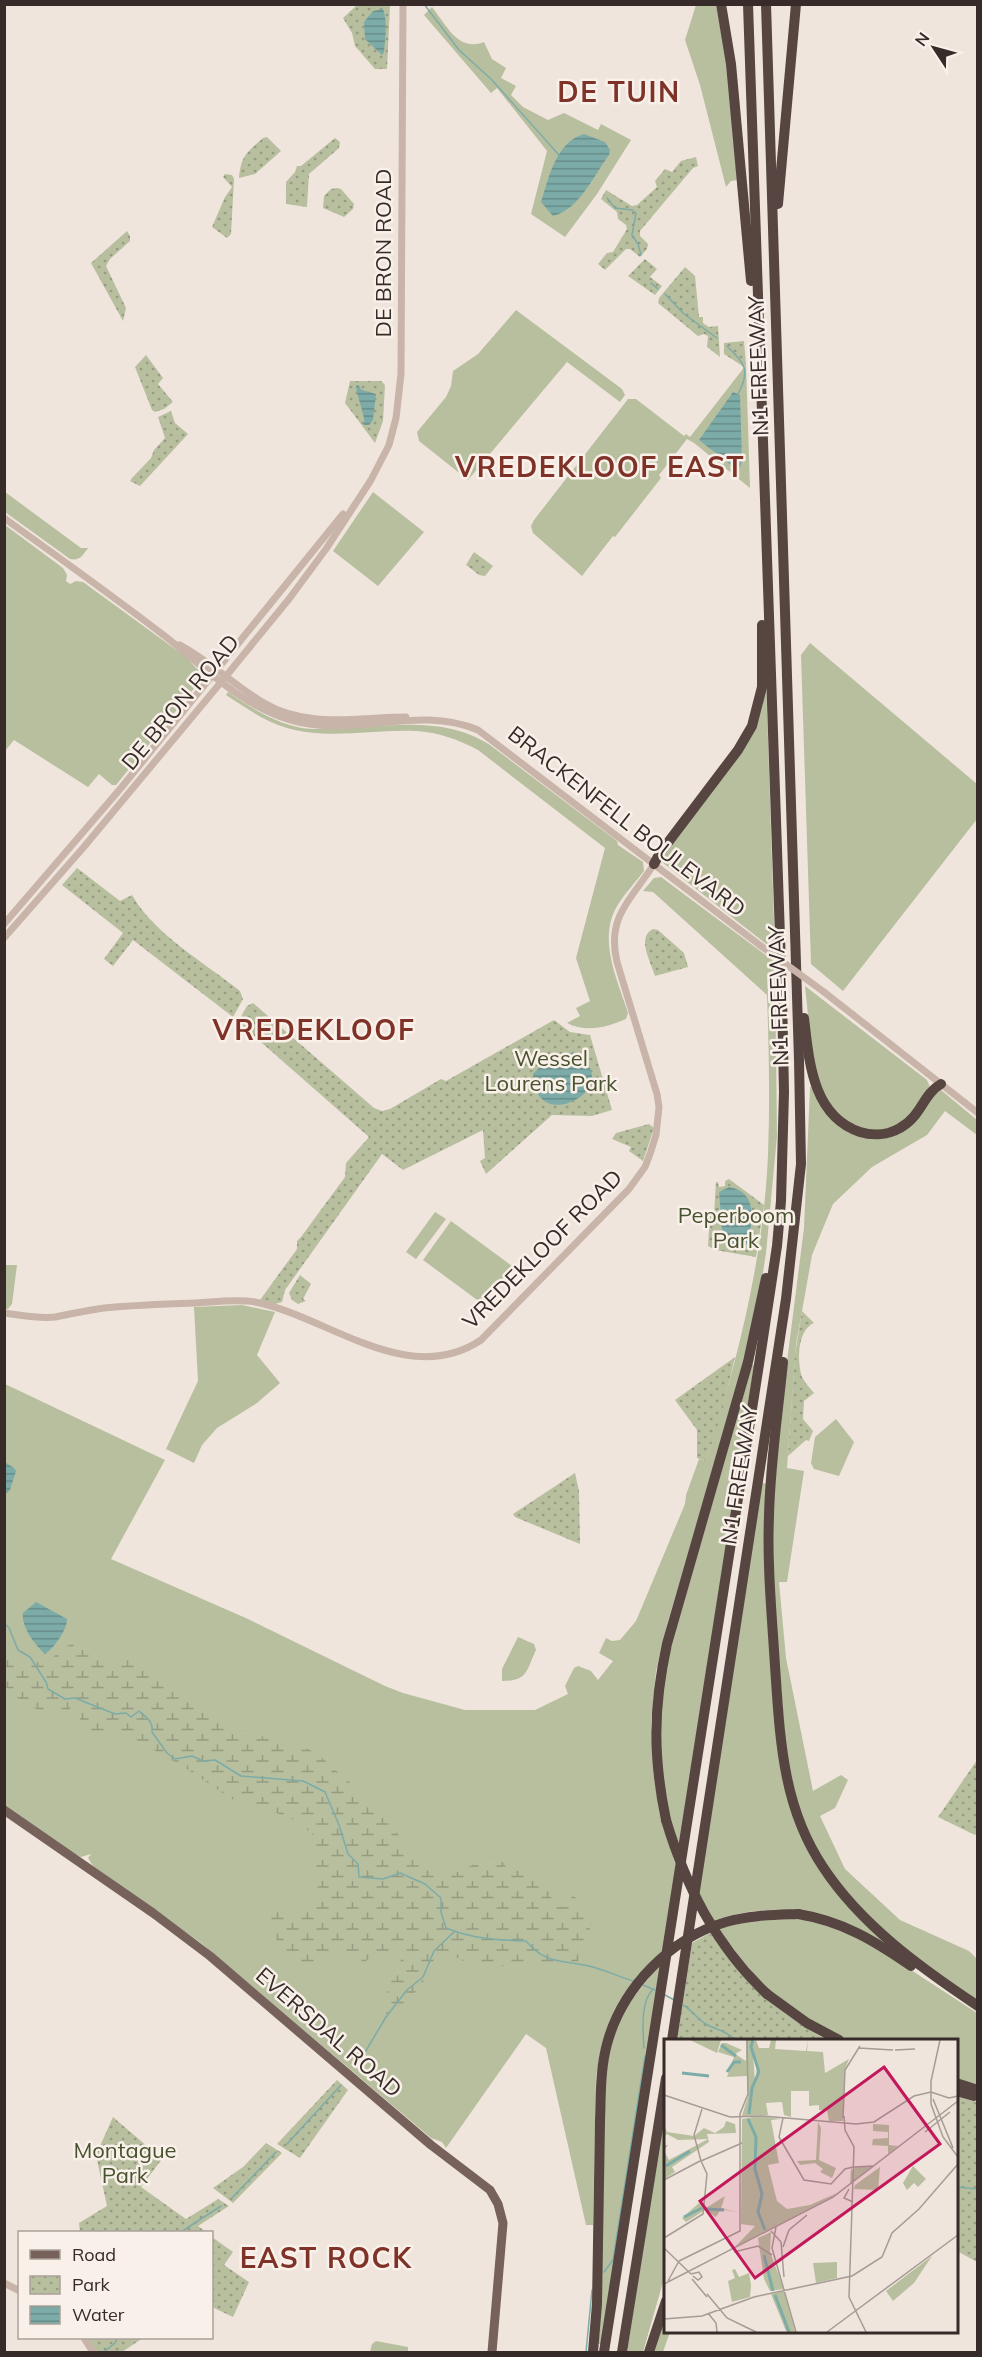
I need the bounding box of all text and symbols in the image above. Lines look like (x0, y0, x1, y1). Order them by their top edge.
north arrow (904, 18, 964, 78)
text: N (910, 28, 934, 50)
district label: DE TUIN (557, 74, 681, 109)
street label: DE BRON ROAD (369, 169, 397, 337)
street label: N1 FREEWAY (742, 295, 774, 436)
district label: VREDEKLOOF EAST (454, 449, 745, 484)
street label: DE BRON ROAD (115, 628, 245, 776)
street label: BRACKENFELL BOULEVARD (503, 719, 751, 923)
street label: N1 FREEWAY (762, 925, 794, 1066)
district label: VREDEKLOOF (212, 1012, 415, 1047)
park label: Wessel Lourens Park (485, 1044, 618, 1097)
street label: VREDEKLOOF ROAD (456, 1163, 628, 1335)
park label: Peperboom Park (678, 1201, 794, 1254)
street label: N1 FREEWAY (714, 1403, 764, 1546)
street label: EVERSDAL ROAD (250, 1961, 408, 2103)
inset map (664, 2039, 958, 2333)
park label: Montague Park (73, 2136, 177, 2189)
legend (18, 2231, 213, 2339)
district label: EAST ROCK (240, 2240, 412, 2275)
text: Road (72, 2243, 116, 2266)
text: Park (72, 2273, 111, 2296)
text: Water (72, 2303, 125, 2326)

